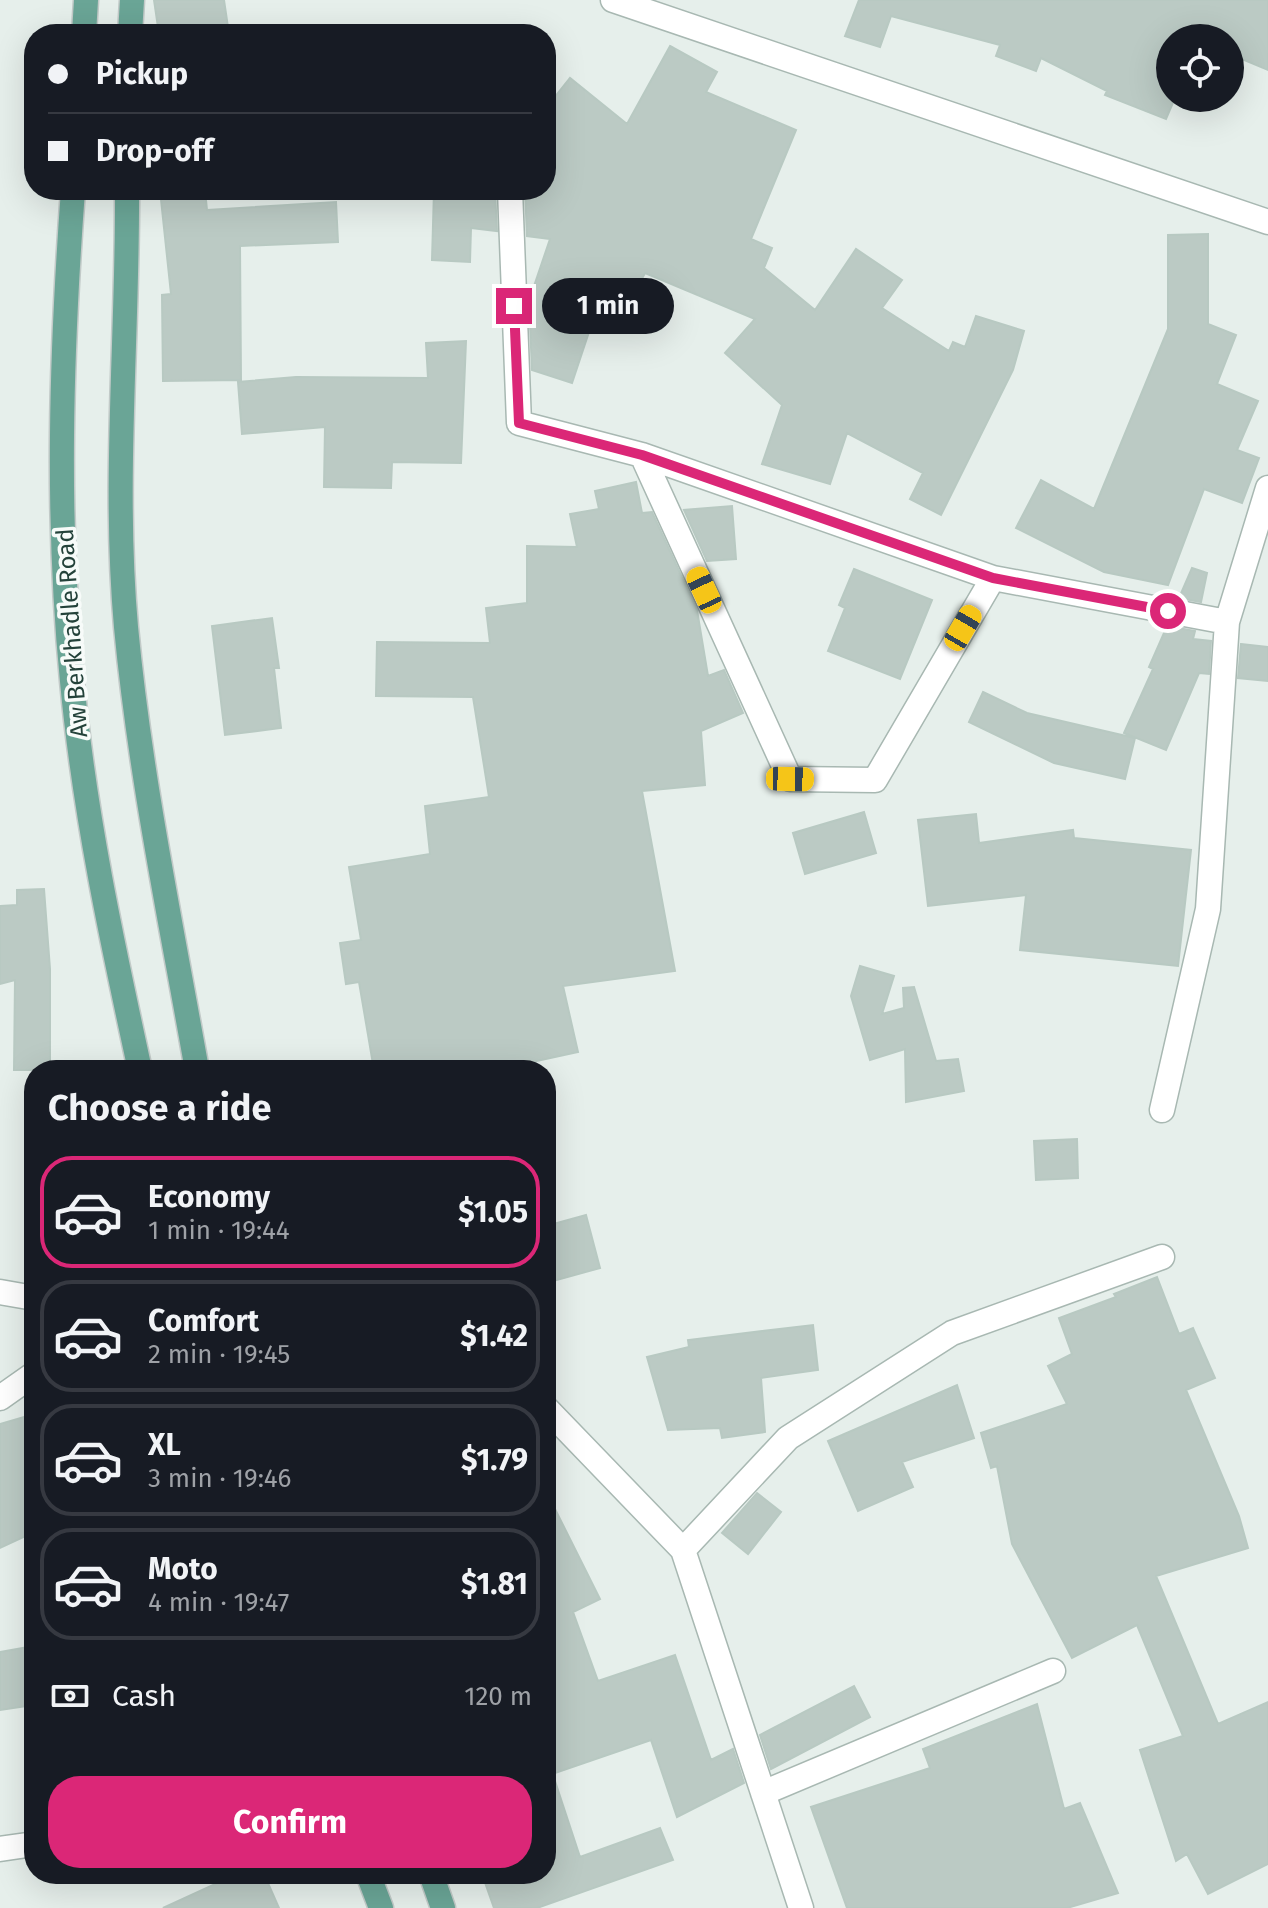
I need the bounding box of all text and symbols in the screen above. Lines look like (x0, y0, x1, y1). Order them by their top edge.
map controls (1156, 24, 1244, 112)
button: locate (1156, 24, 1244, 112)
text: Pickup (96, 56, 188, 92)
text: Drop-off (96, 133, 213, 169)
callout: 1 min (542, 278, 674, 334)
route end (496, 288, 532, 324)
text: 1 min (577, 290, 639, 321)
street label: Aw Berkhadle Road (51, 527, 93, 739)
car (683, 563, 725, 617)
route start (1150, 593, 1186, 629)
car (941, 601, 985, 655)
car (766, 767, 814, 791)
text: Choose a ride (48, 1086, 271, 1130)
icon: car (52, 1176, 124, 1248)
text: Economy (148, 1179, 270, 1215)
text: $1.05 (458, 1194, 528, 1230)
text: 1 min · 19:44 (148, 1215, 290, 1246)
icon: car (52, 1300, 124, 1372)
text: Comfort (148, 1303, 259, 1339)
text: $1.42 (460, 1318, 528, 1354)
text: 2 min · 19:45 (148, 1339, 290, 1370)
icon: car (52, 1424, 124, 1496)
text: XL (148, 1427, 181, 1463)
text: $1.79 (461, 1442, 528, 1478)
text: 3 min · 19:46 (148, 1463, 291, 1494)
icon: car (52, 1548, 124, 1620)
text: Moto (148, 1551, 218, 1587)
text: $1.81 (461, 1566, 528, 1602)
text: 4 min · 19:47 (148, 1587, 289, 1618)
icon: cash (48, 1674, 92, 1718)
text: Cash (112, 1678, 176, 1714)
text: 120 m (464, 1681, 532, 1712)
button: Confirm (48, 1776, 532, 1868)

